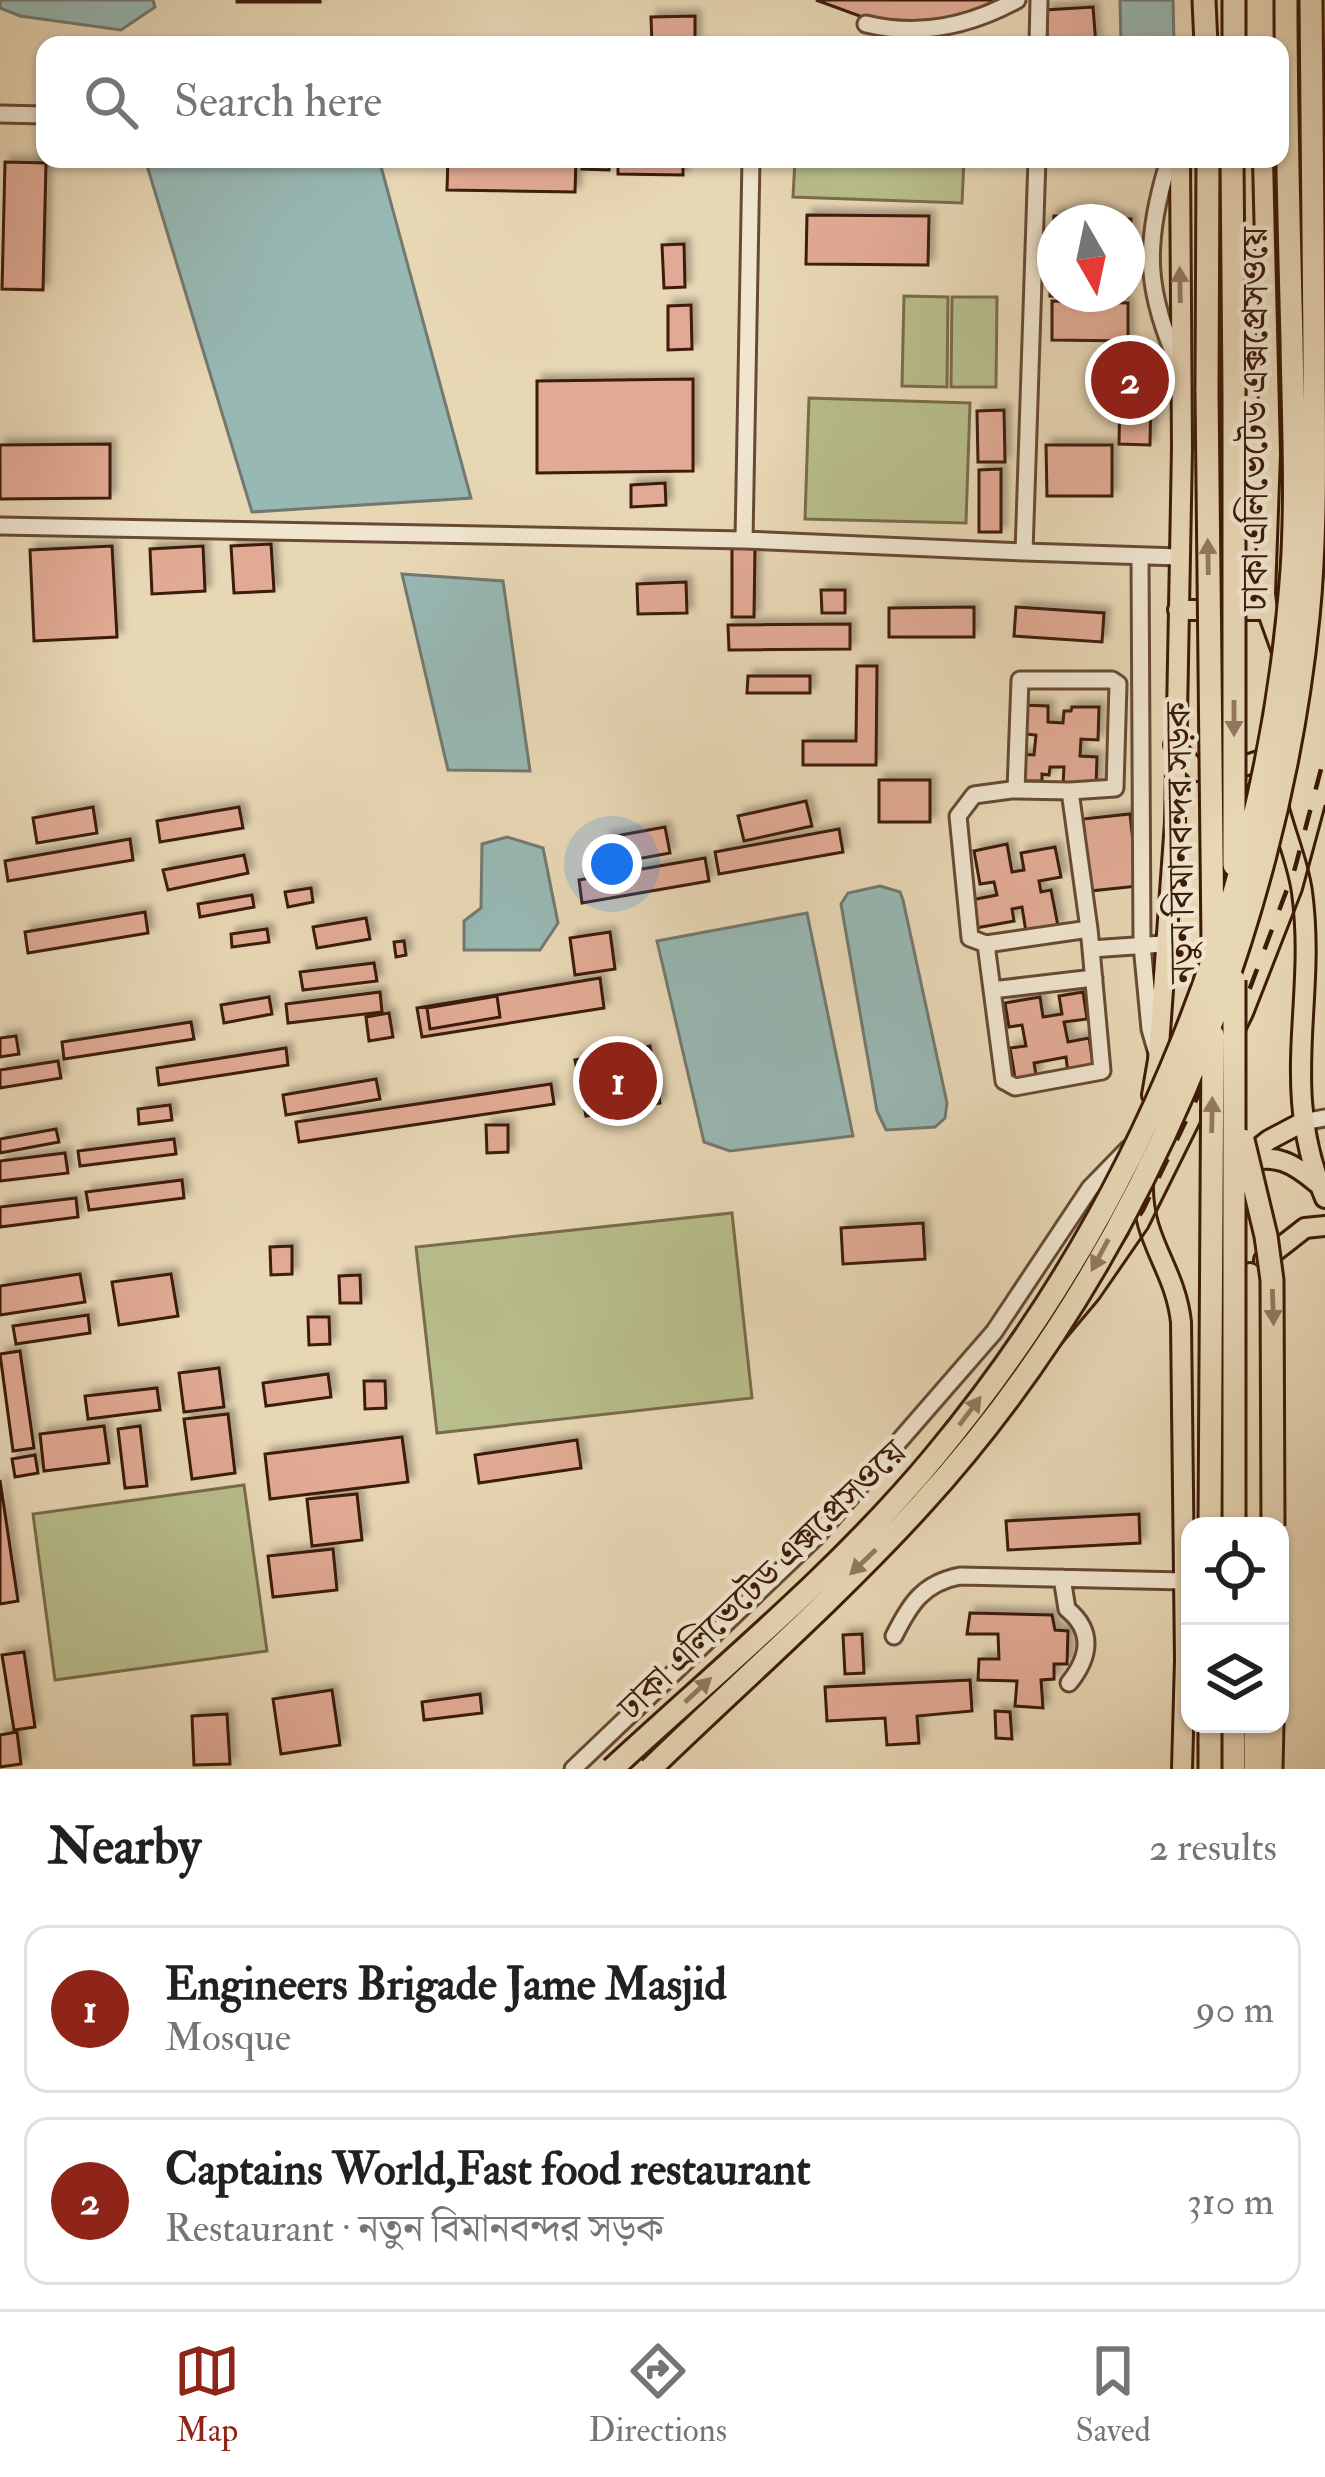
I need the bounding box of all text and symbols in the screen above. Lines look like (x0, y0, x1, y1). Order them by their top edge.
search box (36, 36, 1289, 168)
icon: search (78, 69, 144, 135)
text: Search here (174, 74, 382, 130)
north arrow (1037, 204, 1145, 312)
street label: ঢাকা এলিভেটেড এক্সপ্রেসওয়ে (1233, 225, 1278, 613)
one-way arrow (1170, 265, 1190, 303)
pin: 2 (1091, 335, 1169, 425)
one-way arrow (1199, 537, 1218, 575)
street label: নতুন বিমানবন্দর সড়ক (1156, 700, 1205, 986)
one-way arrow (1224, 700, 1244, 738)
your location (582, 834, 642, 894)
pin: 1 (579, 1036, 657, 1126)
one-way arrow (1202, 1095, 1222, 1133)
one-way arrow (1091, 1237, 1111, 1272)
one-way arrow (1263, 1289, 1282, 1327)
one-way arrow (957, 1395, 981, 1427)
street label: ঢাকা এলিভেটেড এক্সপ্রেসওয়ে (607, 1429, 917, 1731)
map controls (1181, 1517, 1289, 1733)
button: locate (1181, 1517, 1289, 1625)
one-way arrow (849, 1548, 878, 1576)
button: layers (1181, 1625, 1289, 1733)
one-way arrow (683, 1676, 712, 1704)
text: Nearby (48, 1815, 201, 1879)
text: 2 results (1149, 1823, 1277, 1872)
text: Engineers Brigade Jame Masjid (165, 1957, 727, 2013)
text: 1 (83, 1985, 97, 2034)
text: 90 m (1196, 1985, 1274, 2034)
text: Mosque (165, 2013, 291, 2062)
text: Captains World,Fast food restaurant (165, 2142, 811, 2198)
text: 2 (80, 2177, 100, 2226)
text: 310 m (1187, 2177, 1274, 2226)
text: Restaurant · নতুন বিমানবন্দর সড়ক (165, 2204, 664, 2253)
tab: Map (174, 2338, 240, 2451)
tab: Directions (589, 2338, 727, 2451)
tab: Saved (1075, 2338, 1151, 2451)

